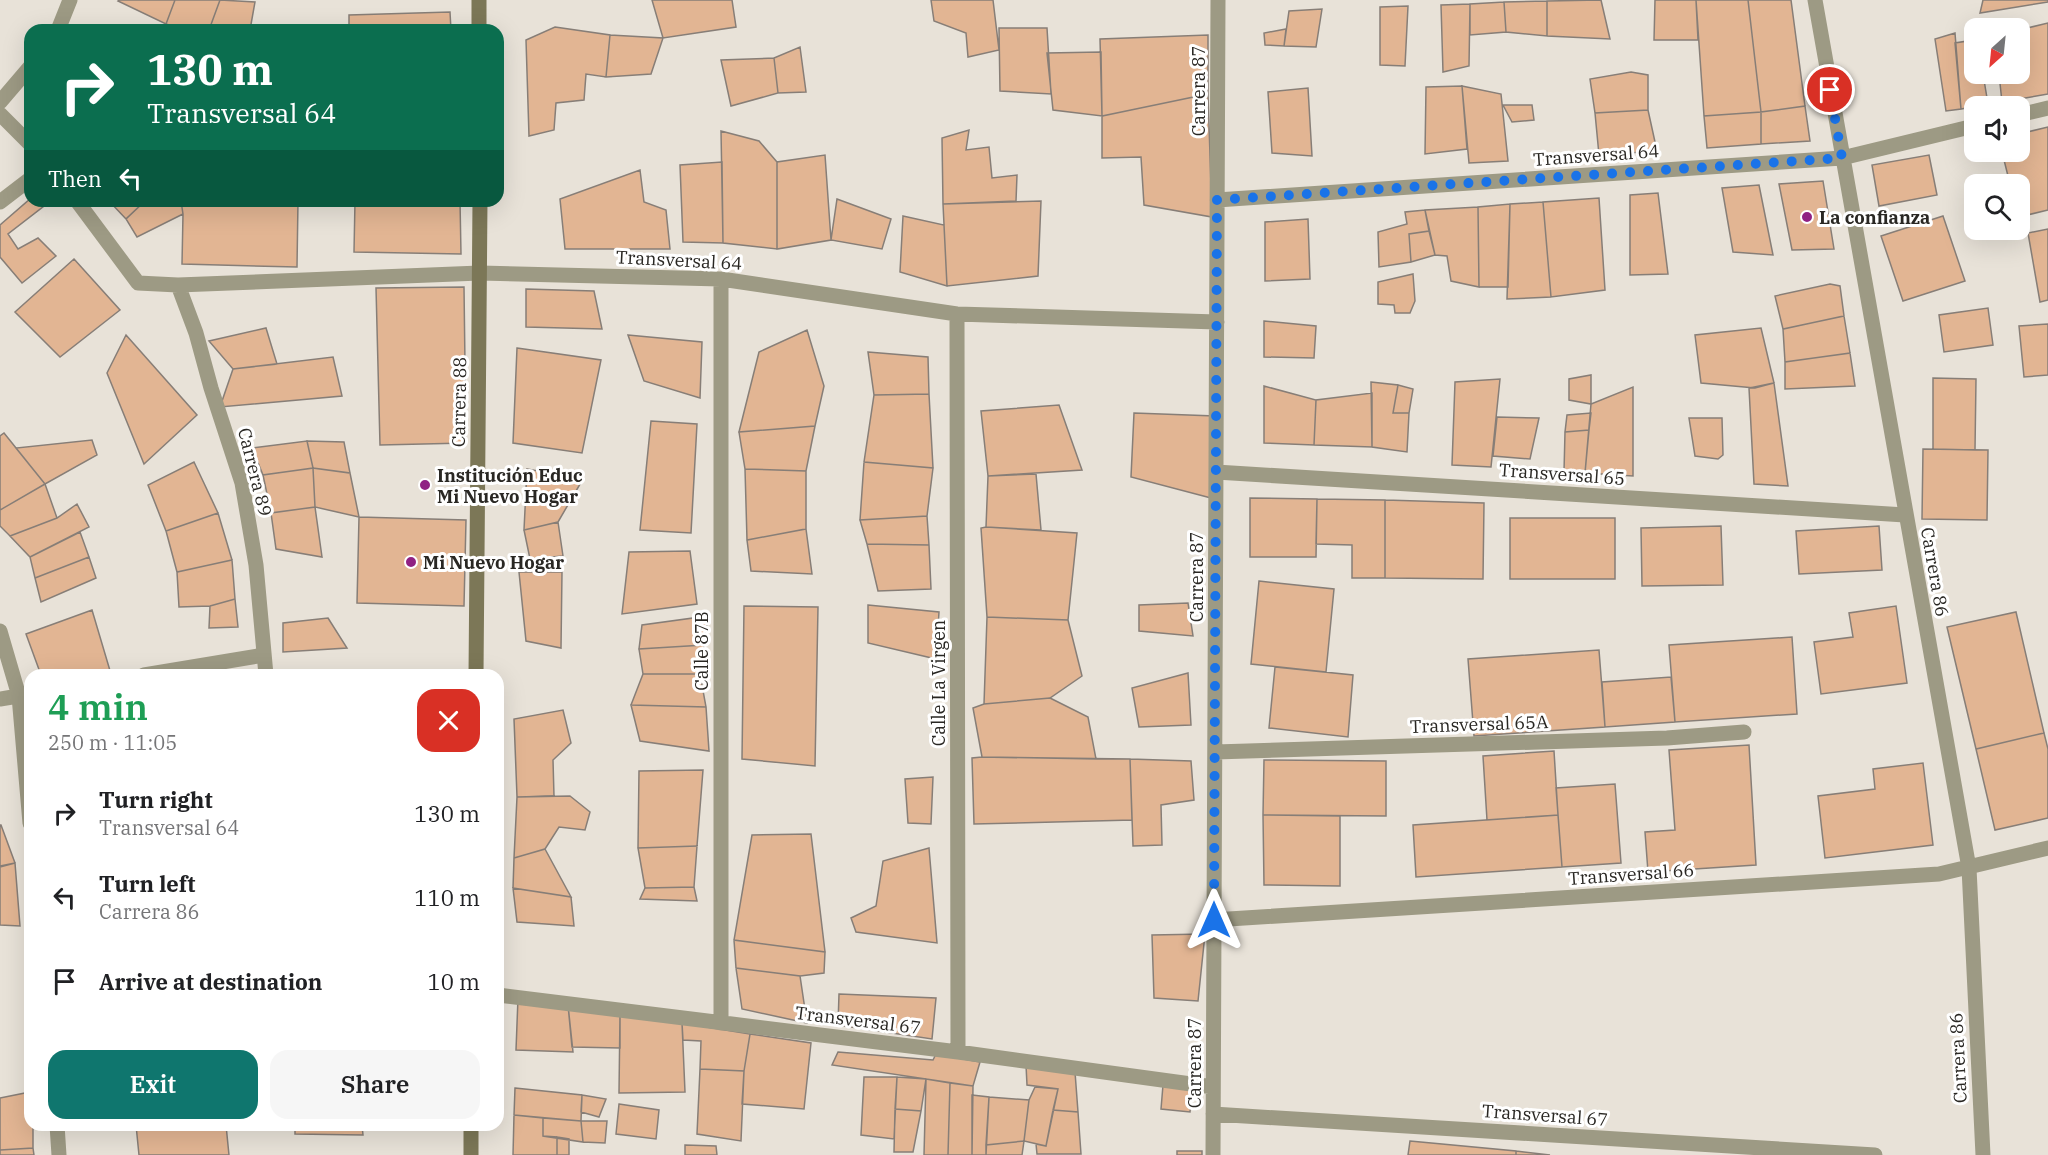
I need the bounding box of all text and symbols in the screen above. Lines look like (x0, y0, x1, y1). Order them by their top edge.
north arrow (1964, 18, 2030, 84)
map controls (1964, 18, 2030, 240)
text: 130 m (147, 42, 273, 97)
street label: Carrera 87 (1187, 46, 1210, 136)
icon: right (48, 48, 126, 126)
pin (1804, 64, 1855, 115)
icon: arrive (1813, 73, 1846, 106)
text: Transversal 64 (147, 95, 336, 130)
button: sound (1964, 96, 2030, 162)
street label: Transversal 64 (1532, 139, 1660, 171)
icon: left (114, 162, 147, 195)
text: Then (48, 164, 102, 193)
button: search (1964, 174, 2030, 240)
place label: La confianza (1819, 206, 1930, 229)
marker: La confianza (1800, 210, 1814, 224)
street label: Transversal 64 (615, 245, 743, 275)
street label: Carrera 88 (447, 357, 471, 447)
street label: Carrera 89 (233, 425, 277, 519)
street label: Transversal 65 (1498, 458, 1626, 490)
place label: Institución Educ Mi Nuevo Hogar (437, 464, 583, 508)
marker: Institución Educ Mi Nuevo Hogar (418, 478, 432, 492)
street label: Carrera 86 (1916, 525, 1954, 619)
street label: Carrera 87 (1185, 532, 1208, 622)
place label: Mi Nuevo Hogar (423, 551, 564, 574)
marker: Mi Nuevo Hogar (404, 555, 418, 569)
street label: Calle 87B (690, 611, 713, 691)
street label: Calle La Virgen (927, 620, 950, 746)
text: 4 min (48, 683, 148, 730)
button: close (417, 689, 480, 752)
street label: Transversal 65A (1409, 710, 1549, 738)
text: 250 m · 11:05 (48, 729, 177, 756)
text: Turn right (99, 785, 213, 814)
icon: right (48, 797, 81, 830)
text: 130 m (414, 799, 480, 828)
text: Transversal 64 (99, 814, 239, 841)
street label: Transversal 66 (1567, 858, 1695, 890)
text: Turn left (99, 869, 195, 898)
icon: left (48, 881, 81, 914)
text: 110 m (414, 883, 480, 912)
position arrow (1182, 888, 1246, 952)
text: Carrera 86 (99, 898, 200, 925)
icon: arrive (48, 965, 81, 998)
text: Arrive at destination (99, 967, 322, 996)
text: 10 m (428, 967, 480, 996)
street label: Transversal 67 (794, 1001, 922, 1039)
street label: Carrera 86 (1944, 1012, 1972, 1104)
street label: Carrera 87 (1183, 1018, 1206, 1108)
button: Exit (48, 1050, 258, 1119)
button: Share (270, 1050, 480, 1119)
street label: Transversal 67 (1481, 1099, 1609, 1131)

